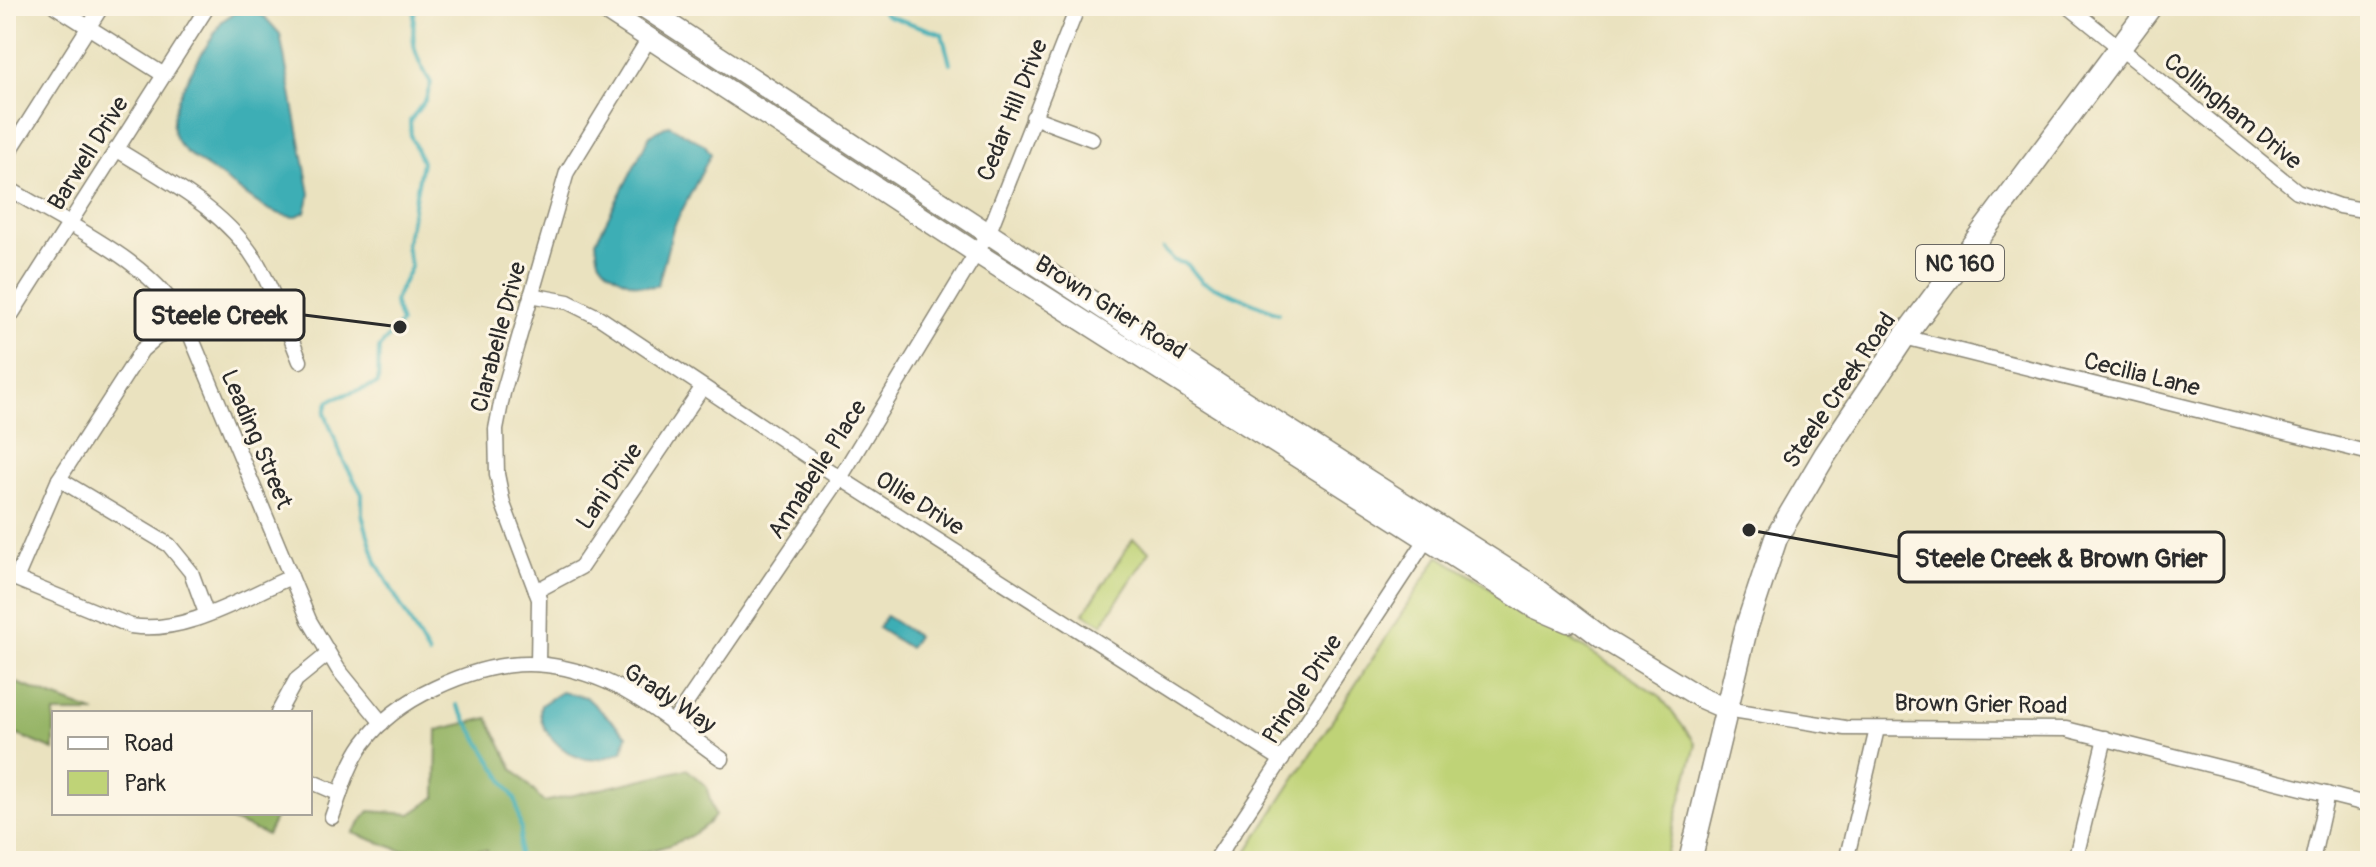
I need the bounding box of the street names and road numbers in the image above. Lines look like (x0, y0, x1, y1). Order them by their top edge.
street label: Cedar Hill Drive (971, 35, 1054, 185)
street label: Collingham Drive (2158, 47, 2308, 176)
street label: Barwell Drive (42, 91, 135, 216)
road number: NC 160 (1916, 245, 2004, 281)
street label: Brown Grier Road (1030, 249, 1192, 366)
street label: Clarabelle Drive (464, 258, 533, 416)
street label: Steele Creek Road (1777, 307, 1902, 474)
street label: Cecilia Lane (2081, 346, 2203, 403)
street label: Leading Street (214, 365, 299, 513)
street label: Annabelle Place (762, 394, 873, 544)
street label: Lani Drive (570, 437, 649, 535)
street label: Ollie Drive (870, 465, 970, 542)
street label: Pringle Drive (1256, 629, 1349, 750)
street label: Grady Way (618, 657, 721, 740)
street label: Brown Grier Road (1894, 688, 2068, 721)

